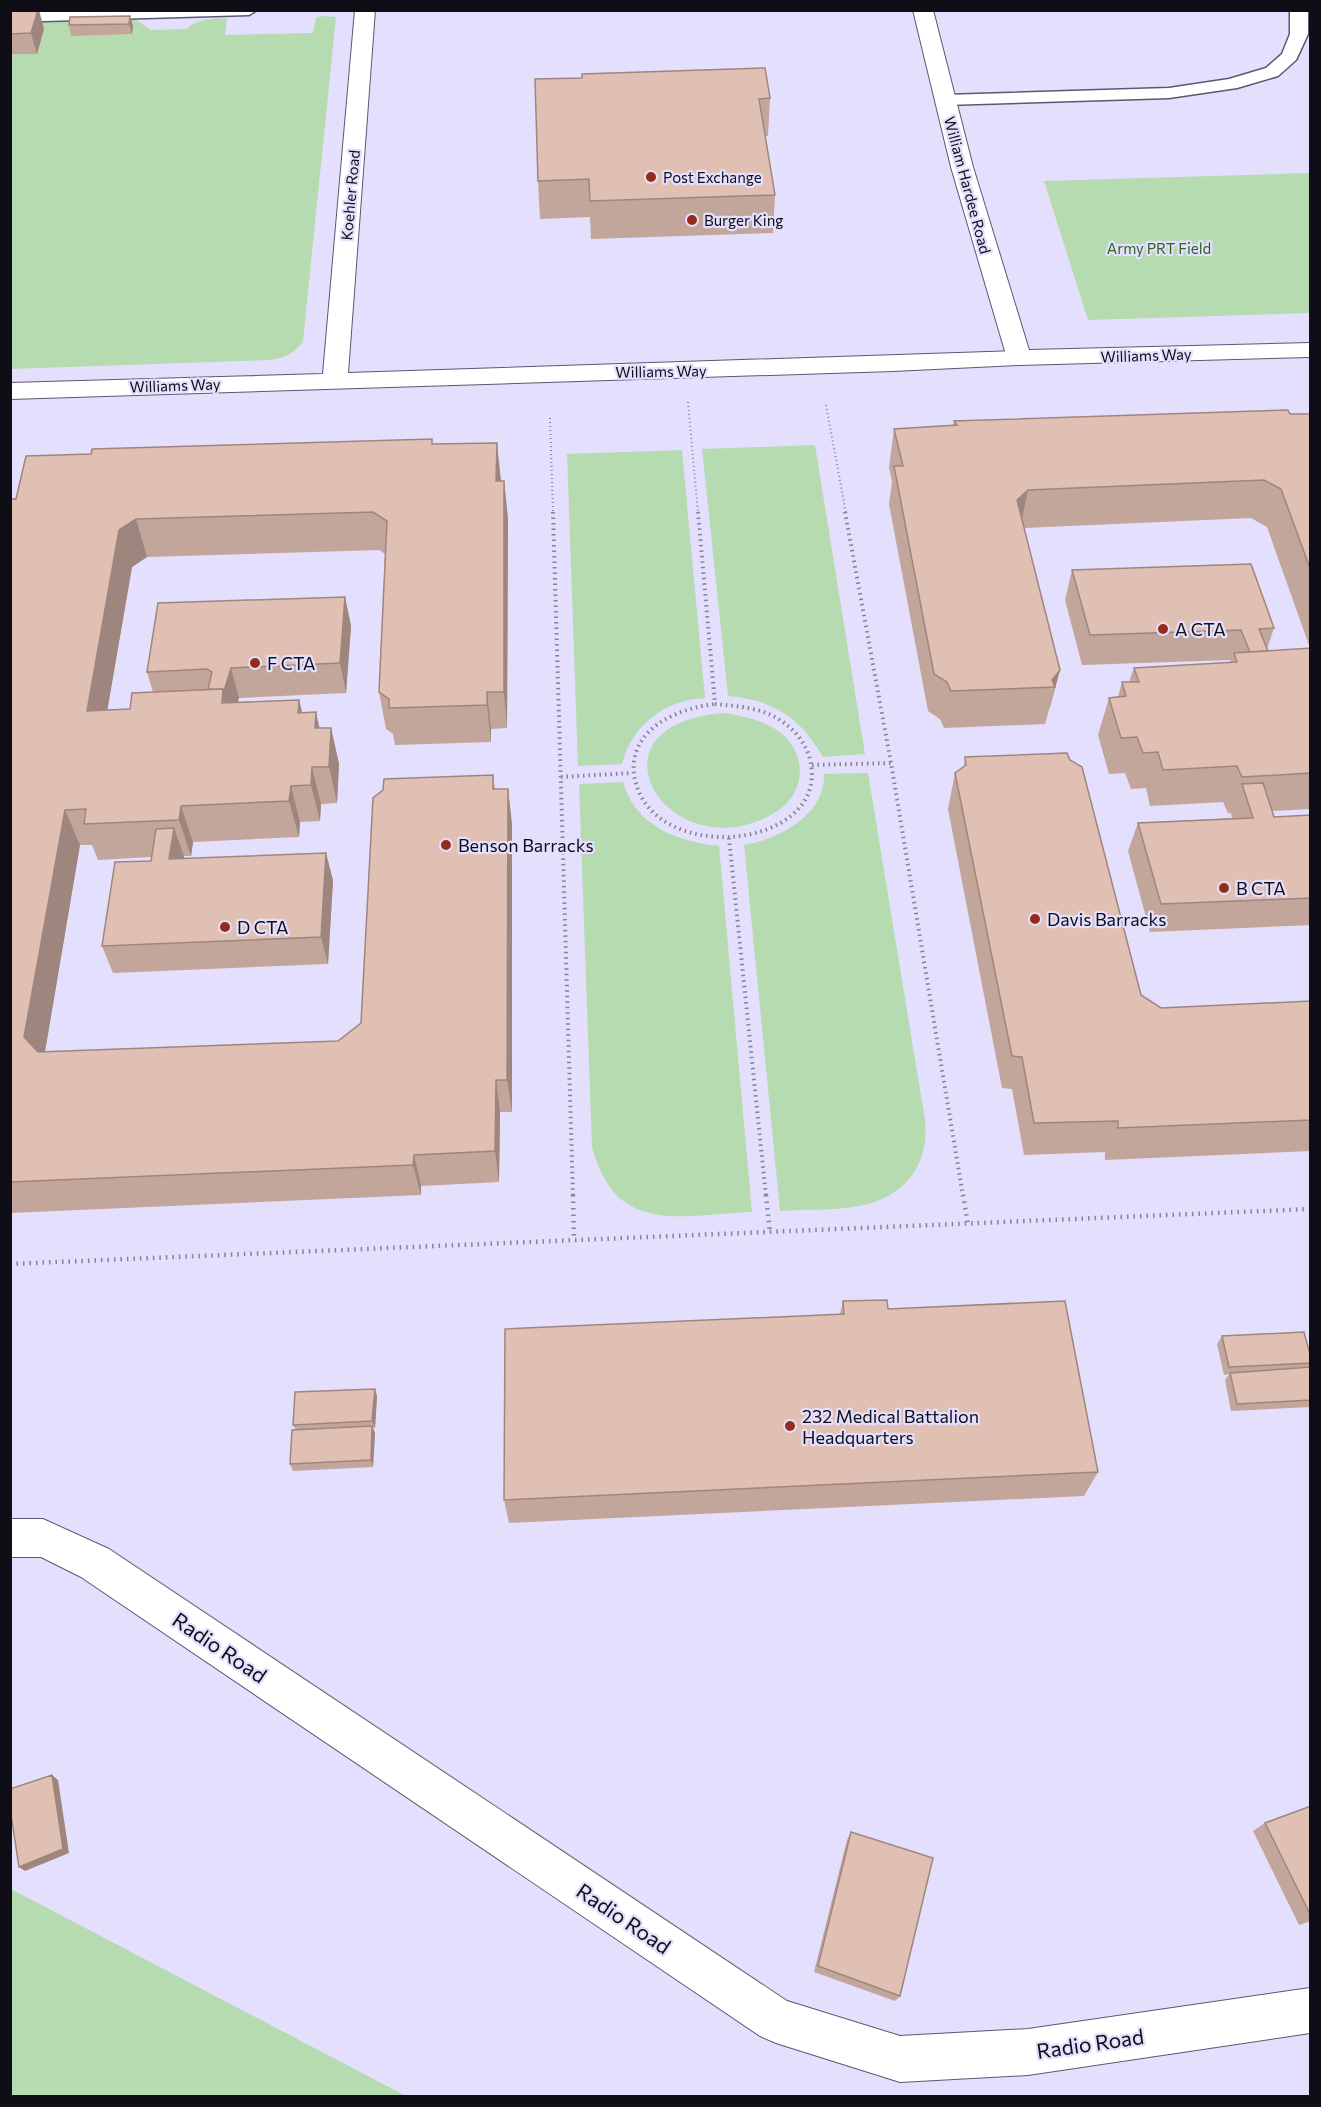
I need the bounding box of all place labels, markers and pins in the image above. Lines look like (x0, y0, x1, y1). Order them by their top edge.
place label: Post Exchange (663, 168, 762, 186)
marker: Post Exchange (644, 170, 658, 184)
place label: Burger King (704, 211, 783, 229)
marker: Burger King (685, 213, 699, 227)
place label: A CTA (1175, 618, 1226, 640)
marker: A CTA (1156, 622, 1170, 636)
place label: F CTA (267, 652, 316, 674)
marker: F CTA (248, 656, 262, 670)
place label: Benson Barracks (458, 834, 594, 856)
marker: Benson Barracks (439, 838, 453, 852)
place label: B CTA (1236, 877, 1286, 899)
marker: B CTA (1217, 881, 1231, 895)
place label: Davis Barracks (1047, 908, 1166, 930)
marker: Davis Barracks (1028, 912, 1042, 926)
place label: D CTA (237, 916, 288, 938)
marker: D CTA (218, 920, 232, 934)
place label: 232 Medical Battalion Headquarters (802, 1405, 979, 1448)
marker: 232 Medical Battalion Headquarters (783, 1419, 797, 1433)

